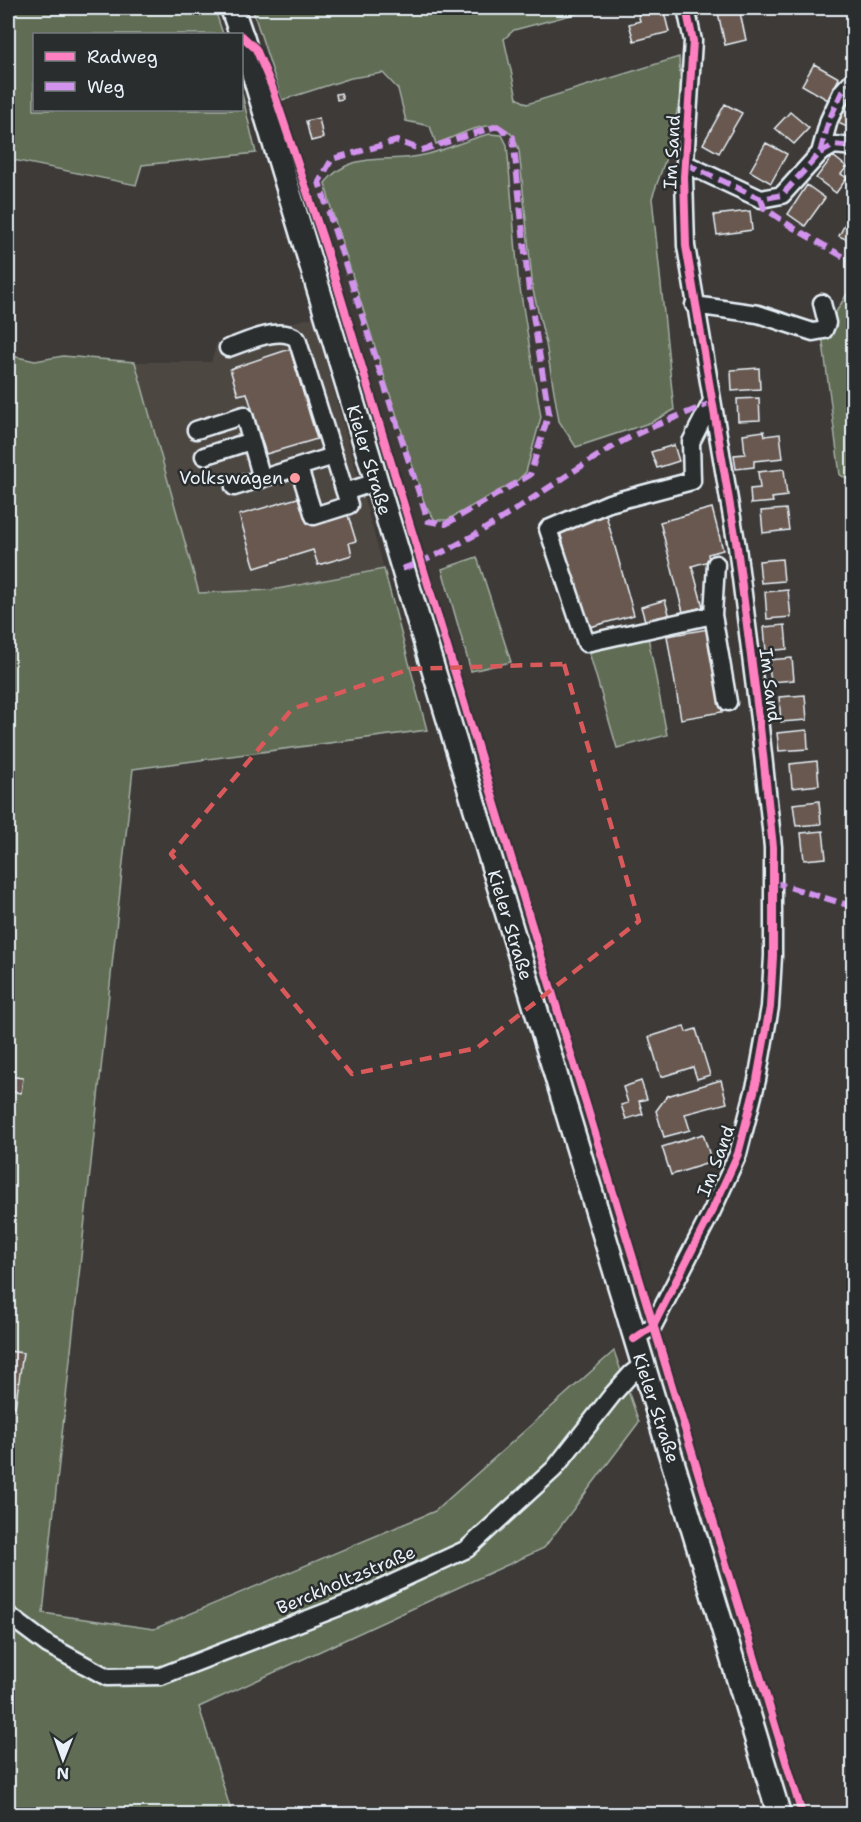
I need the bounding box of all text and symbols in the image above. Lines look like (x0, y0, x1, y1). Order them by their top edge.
legend (33, 33, 243, 111)
text: Radweg (87, 45, 158, 69)
text: Weg (87, 75, 125, 99)
street label: Im Sand (658, 114, 686, 190)
street label: Kieler Straße (341, 402, 397, 518)
place label: Volkswagen (179, 466, 283, 490)
marker: Volkswagen (288, 471, 302, 485)
street label: Im Sand (754, 647, 786, 723)
street label: Kieler Straße (482, 867, 538, 983)
street label: Im Sand (691, 1122, 741, 1200)
street label: Kieler Straße (627, 1350, 685, 1466)
street label: Berckholtzstraße (273, 1540, 419, 1620)
north arrow (33, 1729, 93, 1789)
text: N (56, 1763, 69, 1784)

